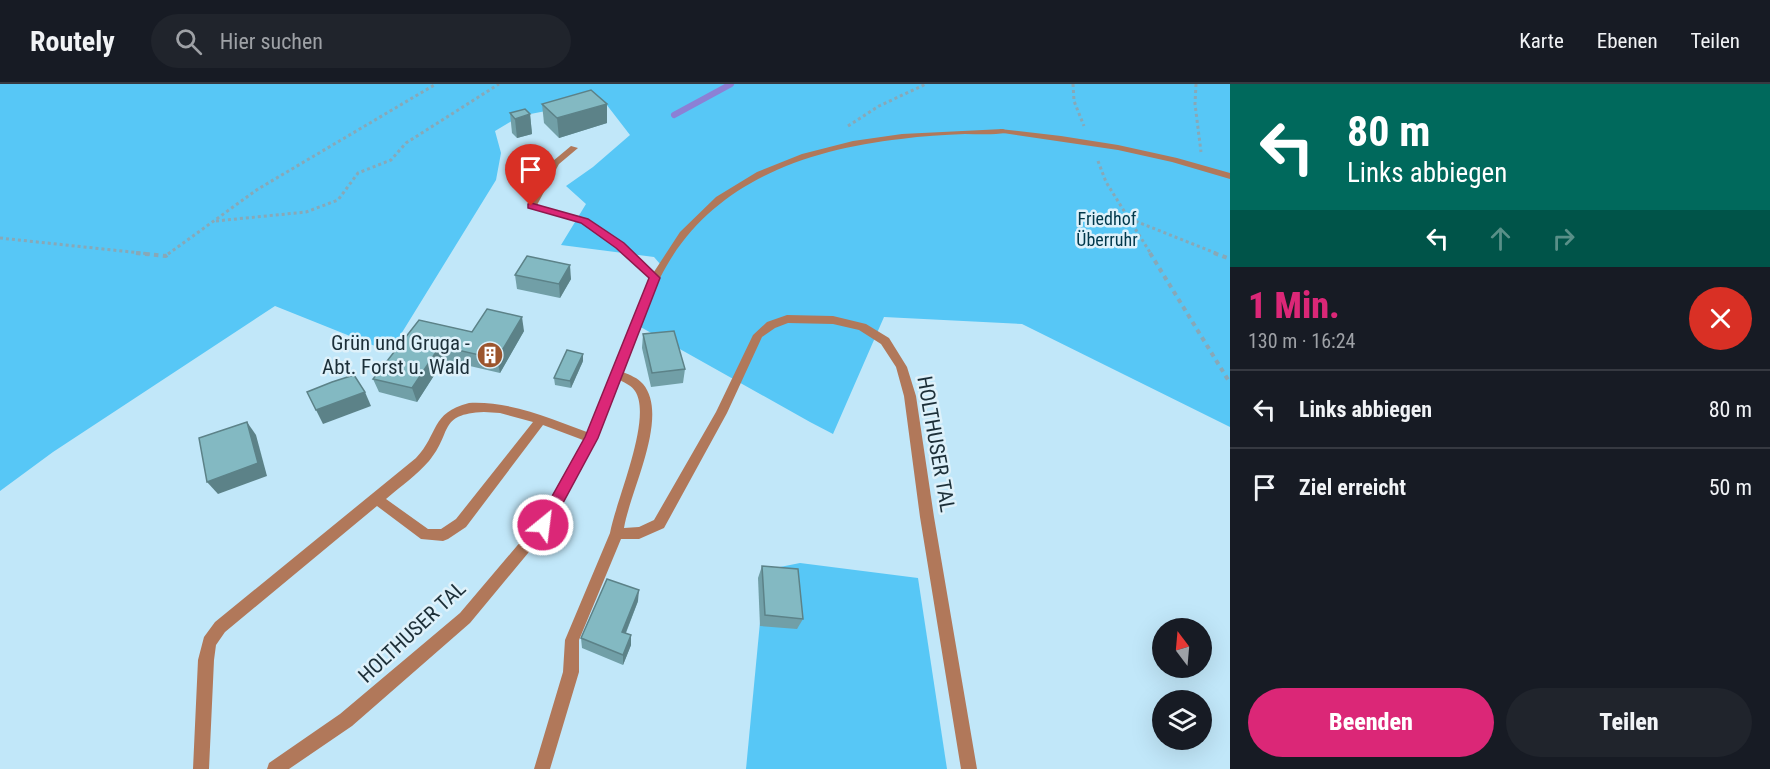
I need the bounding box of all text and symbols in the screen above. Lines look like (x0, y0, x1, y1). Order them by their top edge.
search box (151, 14, 571, 68)
text: Routely (30, 25, 115, 58)
icon: search (172, 25, 205, 58)
text: Hier suchen (220, 29, 323, 54)
text: Karte (1519, 29, 1564, 53)
text: Ebenen (1597, 29, 1658, 53)
text: Teilen (1691, 29, 1740, 53)
text: 80 m (1347, 107, 1430, 156)
icon: left (1248, 108, 1326, 186)
pin (505, 144, 556, 206)
icon: arrive (514, 153, 547, 186)
text: Links abbiegen (1347, 157, 1507, 189)
park label: Friedhof Überruhr (1076, 208, 1138, 250)
icon: left (1421, 222, 1454, 255)
icon: ahead (1484, 222, 1517, 255)
icon: right (1547, 222, 1580, 255)
text: 1 Min. (1248, 285, 1340, 327)
button: close (1689, 287, 1752, 350)
text: 130 m · 16:24 (1248, 329, 1355, 353)
place label: Grün und Gruga - Abt. Forst u. Wald (322, 331, 470, 379)
building icon: Grün und Gruga - Abt. Forst u. Wald (475, 340, 505, 370)
street label: HOLTHUSER TAL (912, 374, 960, 514)
icon: left (1248, 393, 1281, 426)
text: Links abbiegen (1299, 397, 1432, 422)
text: 80 m (1709, 397, 1752, 422)
icon: arrive (1248, 471, 1281, 504)
text: Ziel erreicht (1299, 475, 1406, 500)
text: 50 m (1709, 475, 1752, 500)
position arrow (511, 493, 575, 557)
street label: HOLTHUSER TAL (353, 576, 471, 688)
north arrow (1152, 618, 1212, 678)
map controls (1152, 618, 1212, 750)
button: Beenden (1248, 688, 1494, 757)
button: Teilen (1506, 688, 1752, 757)
button: layers (1152, 690, 1212, 750)

